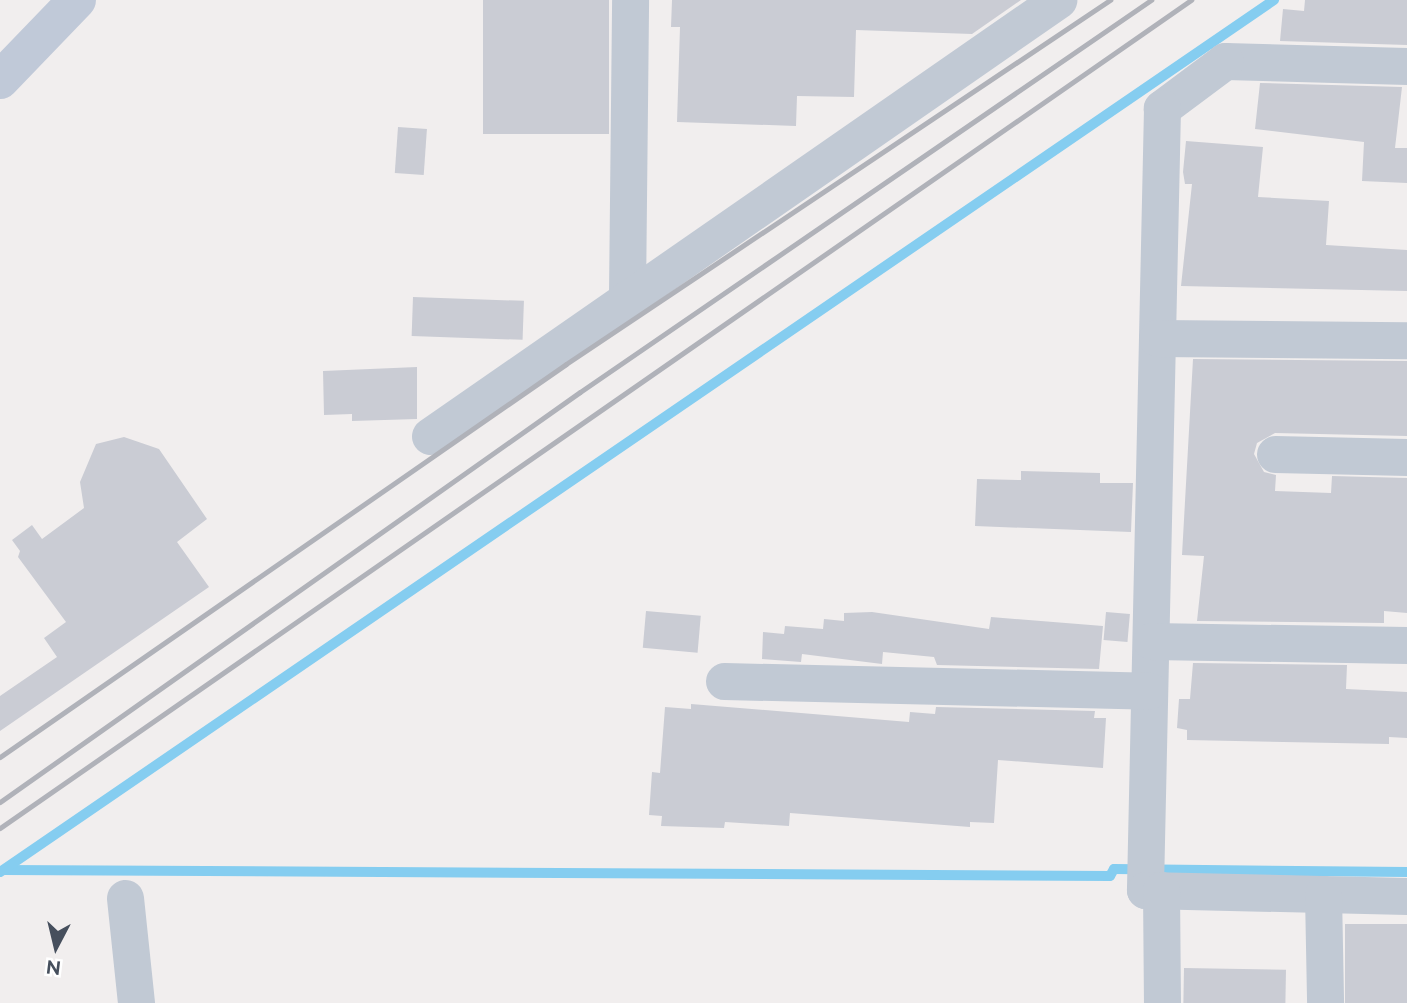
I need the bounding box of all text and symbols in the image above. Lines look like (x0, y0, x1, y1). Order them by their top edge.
north arrow (21, 912, 91, 982)
text: N (45, 956, 62, 980)

